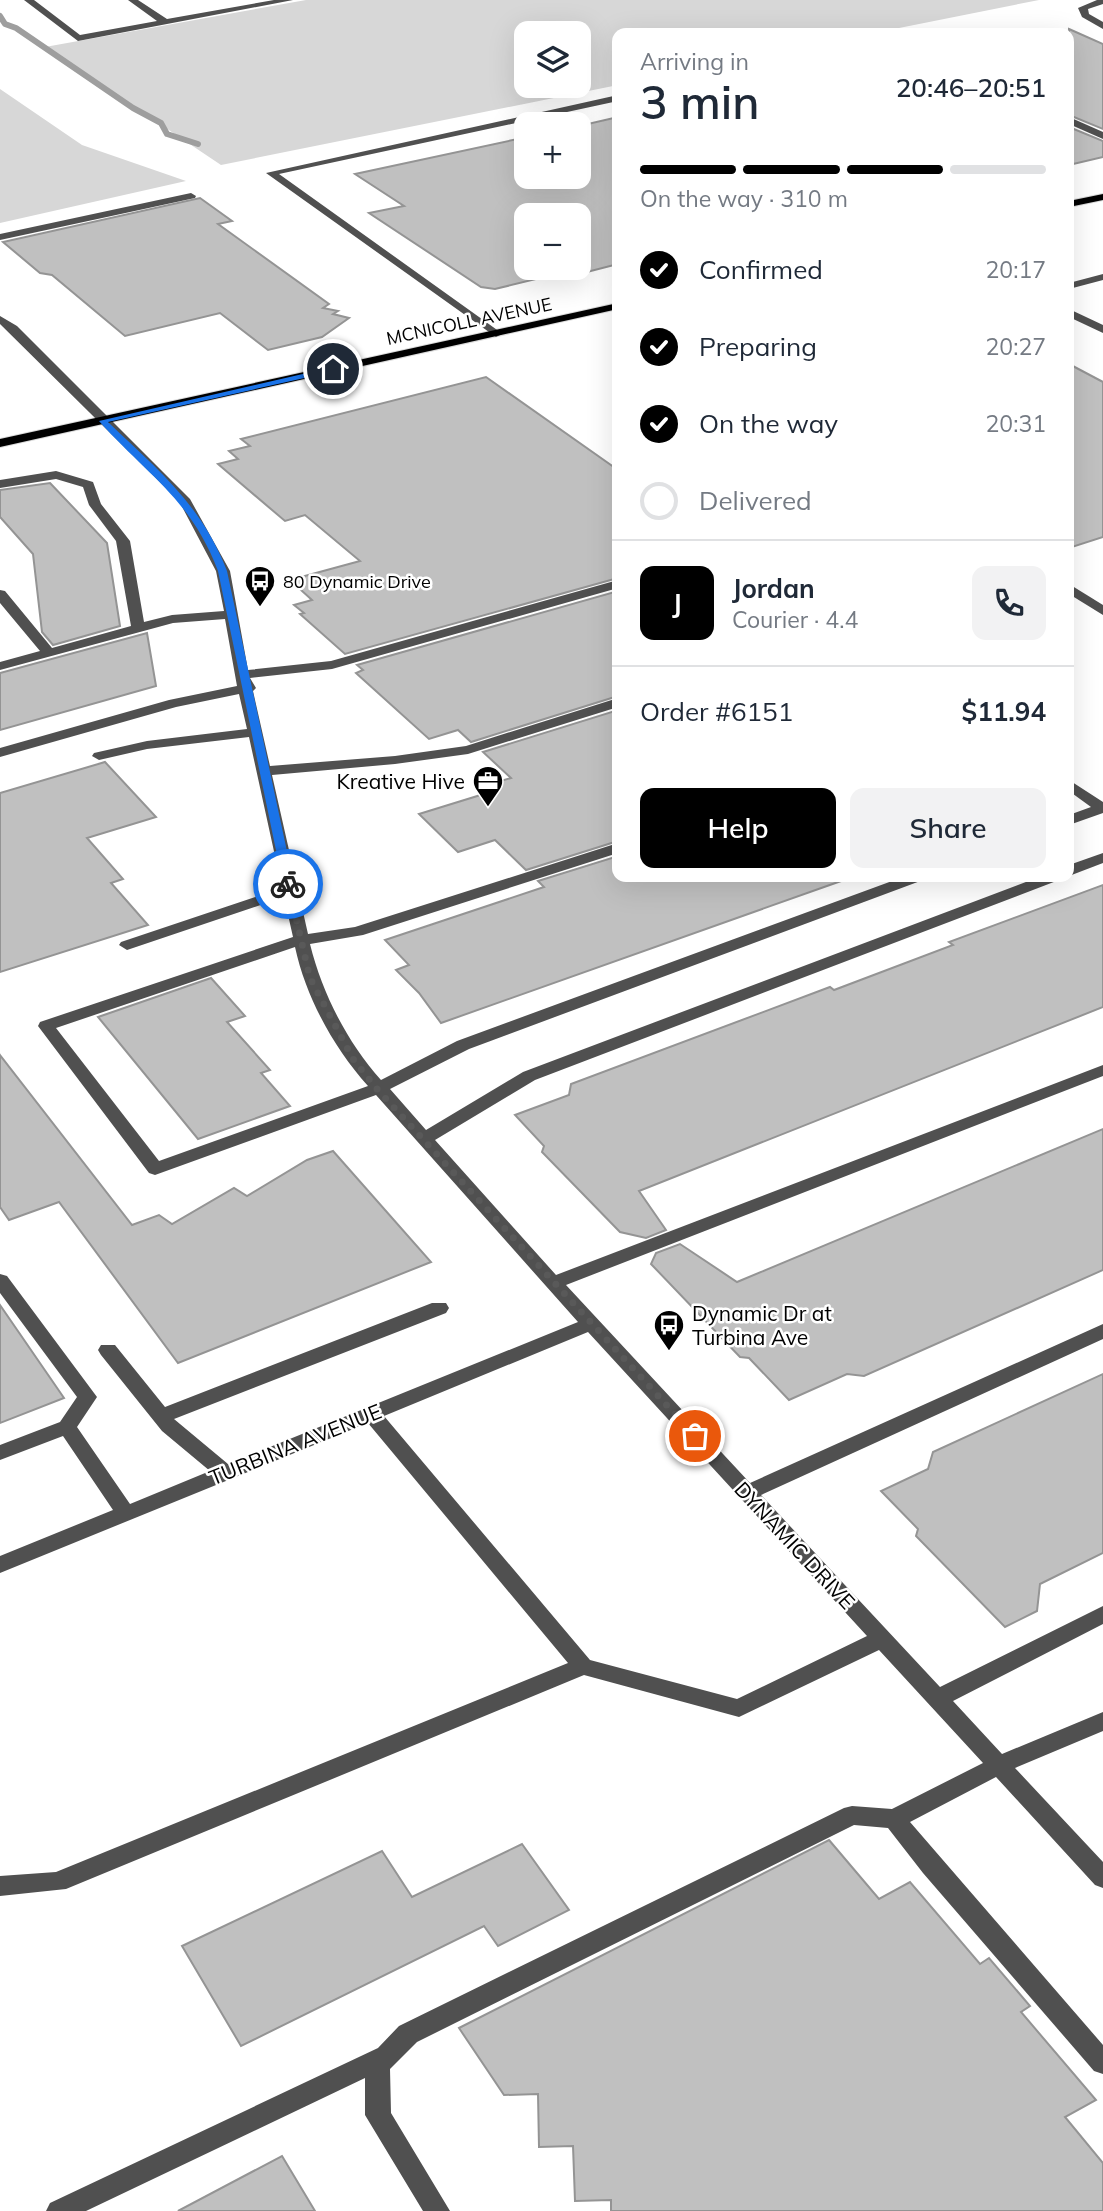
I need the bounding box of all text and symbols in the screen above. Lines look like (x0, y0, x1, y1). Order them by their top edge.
map controls (514, 21, 591, 280)
button: layers (514, 21, 591, 98)
text: Arriving in (640, 47, 749, 76)
text: 20:46–20:51 (896, 71, 1046, 104)
text: 3 min (640, 73, 759, 131)
button: + (514, 112, 591, 189)
text: On the way · 310 m (640, 184, 848, 213)
button: − (514, 203, 591, 280)
icon: check (640, 251, 678, 289)
text: Confirmed (699, 253, 823, 286)
text: 20:17 (986, 255, 1046, 284)
street label: MCNICOLL AVENUE (384, 292, 554, 350)
icon: check (640, 328, 678, 366)
text: Preparing (699, 330, 817, 363)
text: 20:27 (986, 332, 1046, 361)
pin (303, 339, 363, 399)
icon: home (314, 350, 352, 388)
icon: check (640, 405, 678, 443)
text: On the way (699, 407, 838, 440)
text: 20:31 (986, 409, 1046, 438)
text: Delivered (699, 484, 812, 517)
bus stop icon: 80 Dynamic Drive (243, 564, 277, 608)
button: phone (972, 566, 1046, 640)
place label: 80 Dynamic Drive (283, 570, 431, 593)
text: Jordan (732, 572, 815, 605)
text: J (672, 587, 682, 620)
text: Courier · 4.4 (732, 605, 858, 634)
text: Order #6151 (640, 695, 793, 728)
text: $11.94 (962, 695, 1046, 728)
office icon: Kreative Hive (471, 764, 505, 808)
place label: Kreative Hive (336, 768, 465, 794)
button: Help (640, 788, 836, 868)
button: Share (850, 788, 1046, 868)
courier (253, 849, 323, 919)
icon: bike (269, 865, 307, 903)
place label: Dynamic Dr at Turbina Ave (692, 1300, 832, 1350)
bus stop icon: Dynamic Dr at Turbina Ave (652, 1308, 686, 1352)
street label: TURBINA AVENUE (205, 1398, 385, 1490)
pin (665, 1406, 725, 1466)
icon: bag (676, 1417, 714, 1455)
street label: DYNAMIC DRIVE (729, 1476, 861, 1614)

